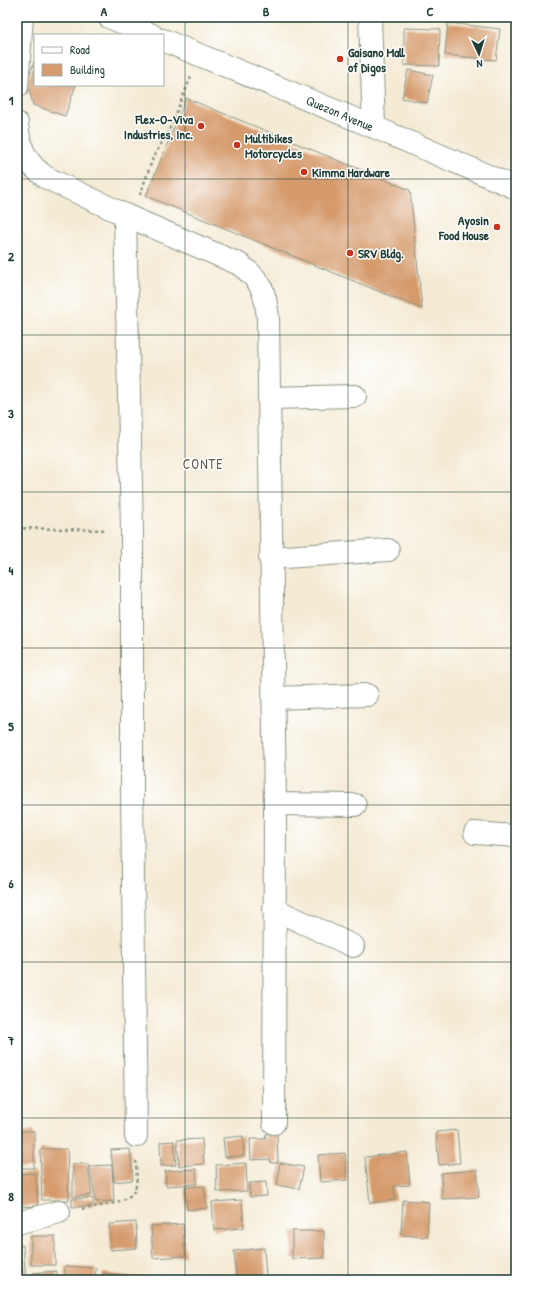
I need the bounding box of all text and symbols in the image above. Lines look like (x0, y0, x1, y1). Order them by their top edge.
text: A (101, 2, 108, 20)
text: B (263, 2, 270, 20)
text: C (426, 2, 434, 20)
legend (34, 34, 164, 86)
north arrow (459, 34, 499, 74)
text: Road (70, 41, 90, 58)
place label: Gaisano Mall of Digos (348, 43, 405, 77)
marker: Gaisano Mall of Digos (335, 54, 345, 64)
text: N (476, 57, 483, 71)
text: Building (70, 61, 105, 78)
text: 1 (9, 91, 14, 109)
street label: Quezon Avenue (304, 91, 376, 135)
place label: Flex-O-Viva Industries, Inc. (124, 110, 194, 143)
marker: Flex-O-Viva Industries, Inc. (196, 121, 206, 131)
place label: Multibikes Motorcycles (245, 129, 302, 163)
marker: Multibikes Motorcycles (232, 140, 242, 150)
place label: Kimma Hardware (312, 163, 391, 181)
marker: Kimma Hardware (299, 167, 309, 177)
place label: Ayosin Food House (438, 211, 490, 244)
marker: Ayosin Food House (492, 222, 502, 232)
place label: SRV Bldg. (358, 244, 404, 263)
text: 2 (8, 247, 15, 265)
marker: SRV Bldg. (345, 248, 355, 258)
text: 3 (8, 404, 14, 422)
district label: CONTE (183, 454, 223, 473)
text: 4 (9, 561, 14, 579)
text: 5 (8, 717, 14, 735)
text: 6 (8, 874, 14, 892)
text: 7 (7, 1031, 15, 1049)
text: 8 (8, 1187, 14, 1205)

